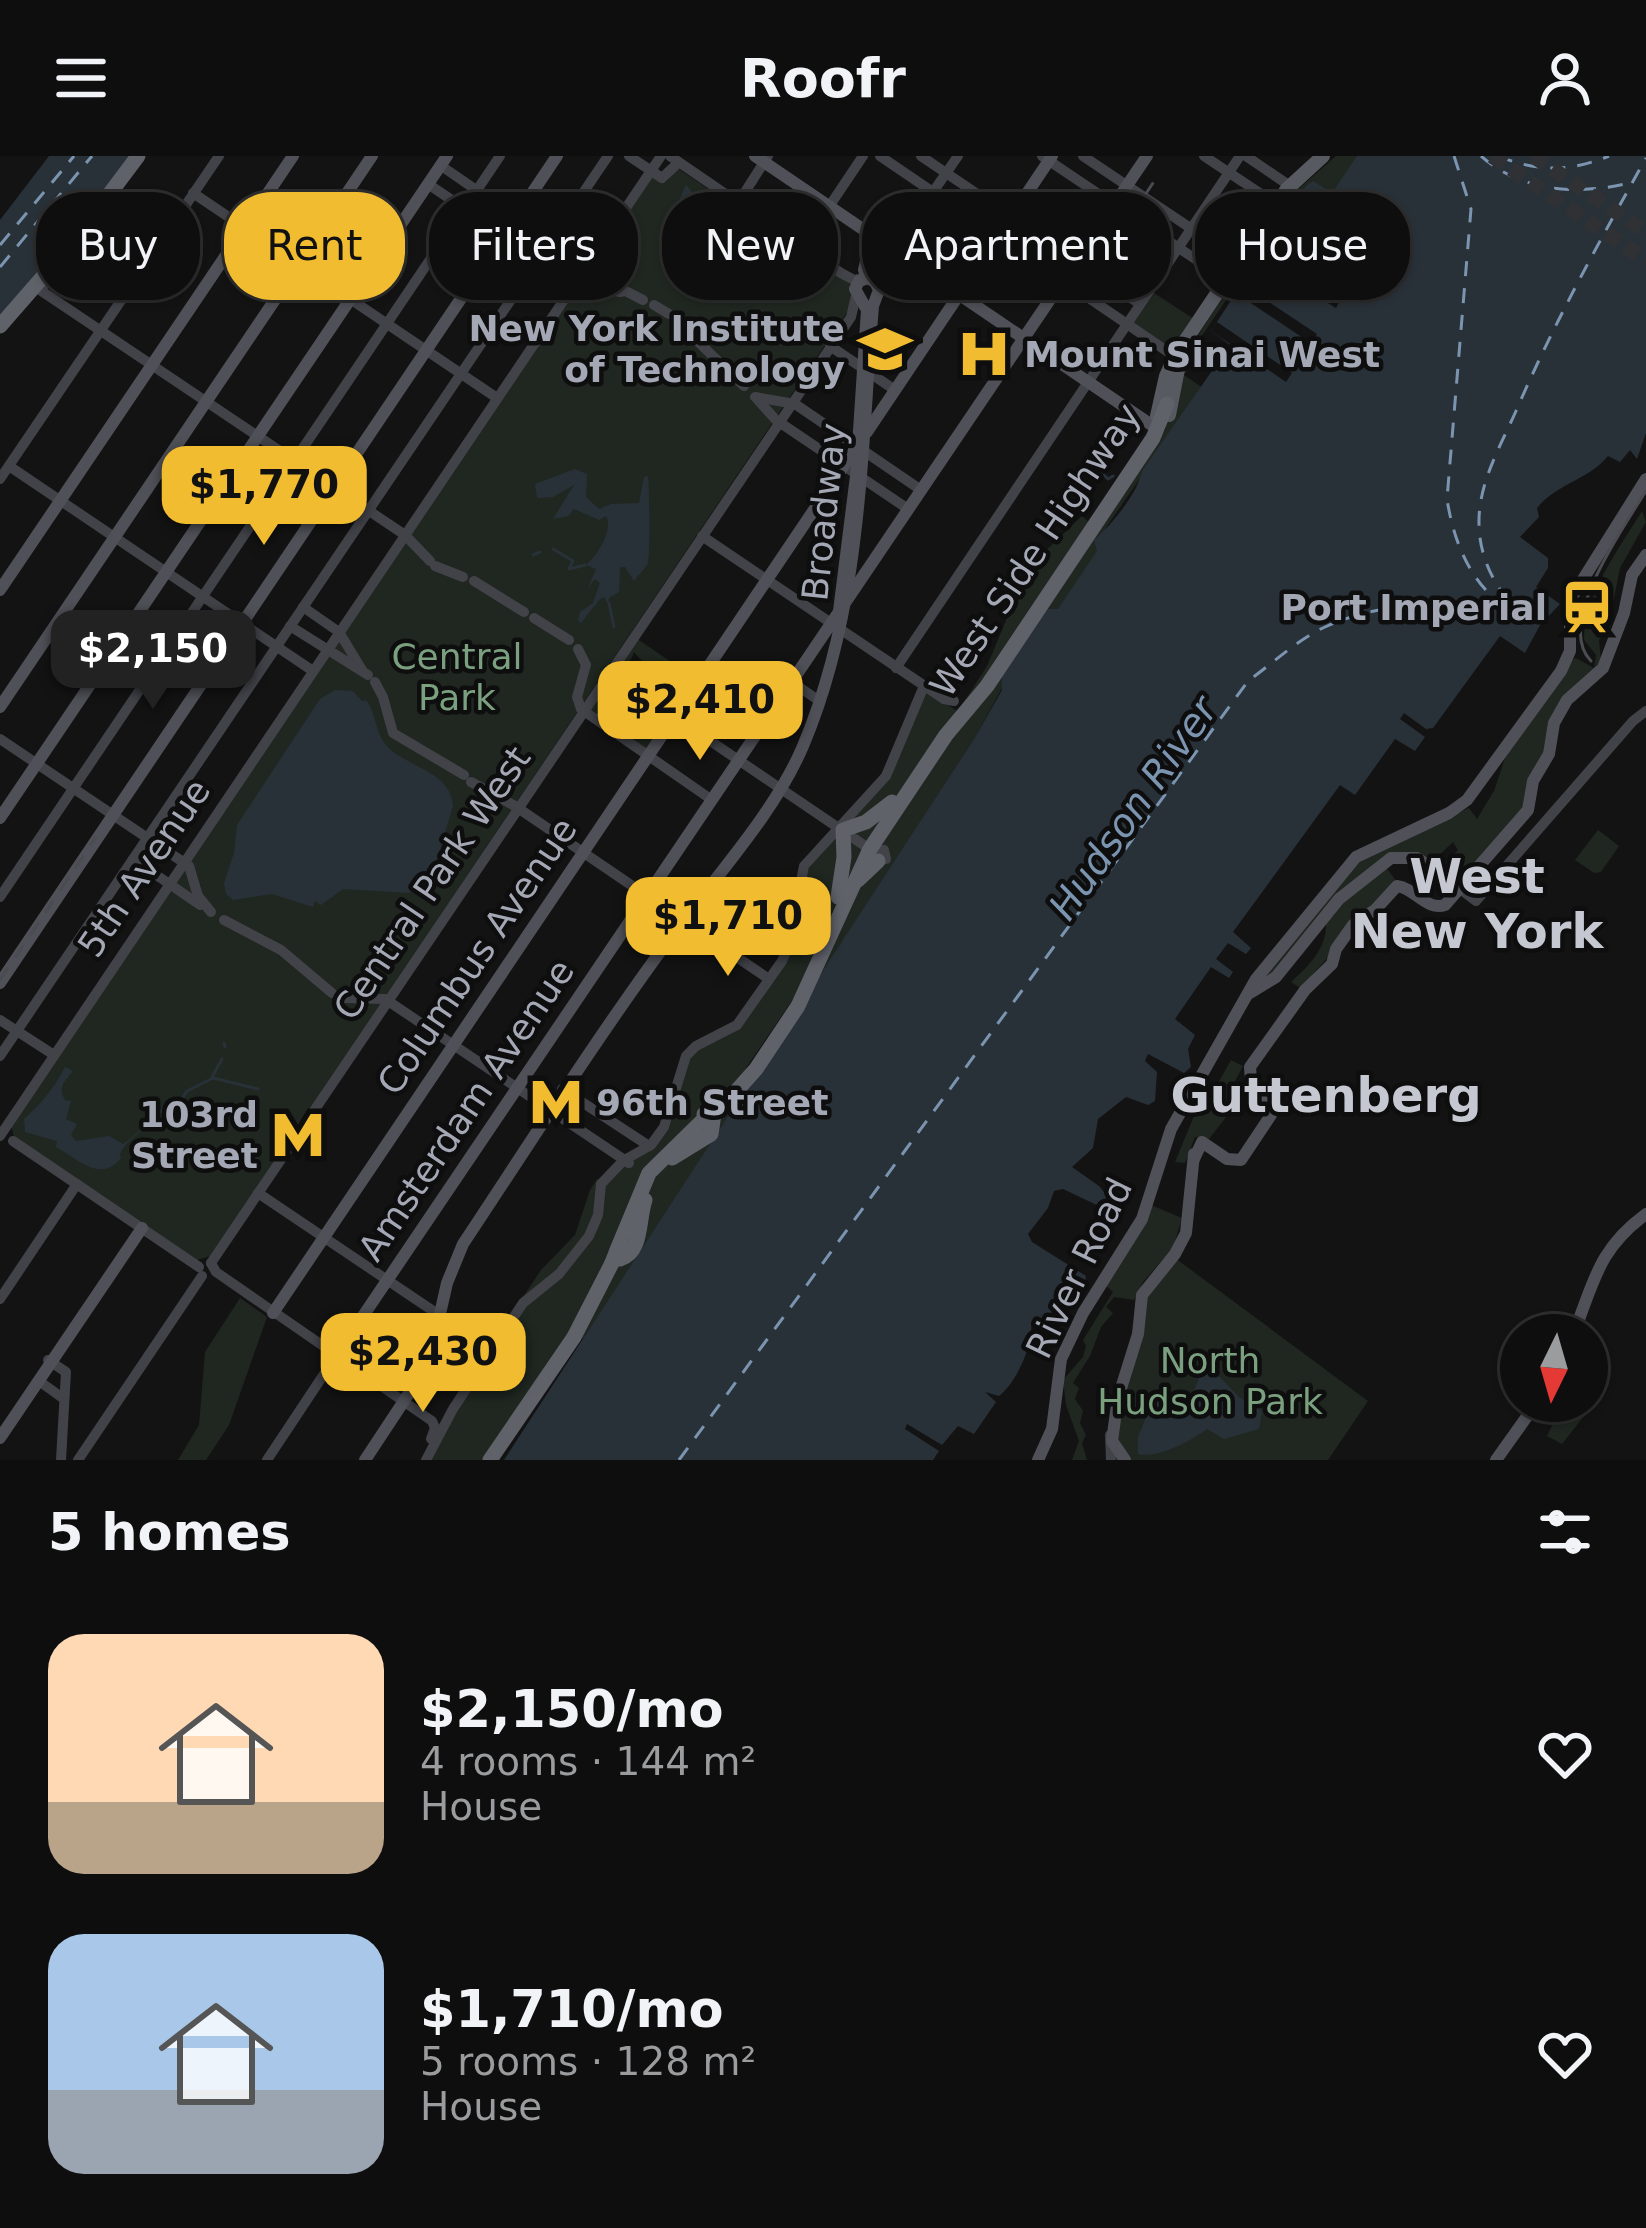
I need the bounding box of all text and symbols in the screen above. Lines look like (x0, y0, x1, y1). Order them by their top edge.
icon: menu (48, 45, 114, 111)
icon: person (1532, 45, 1598, 111)
text: Roofr (740, 47, 906, 110)
chip: Buy (36, 192, 200, 300)
chip: Rent (224, 192, 405, 300)
chip: Filters (429, 192, 638, 300)
chip: New (662, 192, 838, 300)
chip: Apartment (862, 192, 1171, 300)
chip: House (1195, 192, 1410, 300)
place label: New York Institute of Technology (468, 308, 845, 390)
school or university icon: New York Institute of Technology (856, 320, 914, 378)
hospital icon: Mount Sinai West (955, 325, 1013, 383)
place label: Mount Sinai West (1024, 334, 1380, 375)
street label: West Side Highway (922, 396, 1148, 704)
street label: Broadway (794, 421, 854, 603)
pin: $1,770 (166, 446, 362, 548)
text: $1,770 (189, 462, 339, 507)
station icon: Port Imperial (1558, 578, 1616, 636)
place label: Port Imperial (1281, 587, 1547, 628)
pin: $2,150 (55, 610, 251, 712)
text: $2,150 (78, 626, 228, 671)
park label: Central Park (391, 636, 523, 718)
pin: $2,410 (602, 661, 798, 763)
text: $2,410 (625, 677, 775, 722)
water label: Hudson River (1040, 686, 1228, 928)
street label: Central Park West (325, 739, 539, 1027)
street label: 5th Avenue (70, 772, 218, 964)
street label: Columbus Avenue (369, 810, 585, 1102)
district label: West New York (1351, 848, 1604, 959)
pin: $1,710 (630, 877, 826, 979)
text: $1,710 (653, 893, 803, 938)
street label: Amsterdam Avenue (350, 952, 582, 1268)
district label: Guttenberg (1170, 1067, 1482, 1123)
metro station icon: 96th Street (527, 1073, 585, 1131)
place label: 96th Street (596, 1082, 828, 1123)
place label: 103rd Street (131, 1094, 258, 1176)
metro station icon: 103rd Street (269, 1106, 327, 1164)
street label: River Road (1018, 1171, 1140, 1365)
pin: $2,430 (325, 1313, 521, 1415)
north arrow (1500, 1314, 1608, 1422)
map controls (1500, 1314, 1608, 1422)
text: $2,430 (348, 1329, 498, 1374)
park label: North Hudson Park (1097, 1340, 1323, 1422)
icon: filters (1532, 1499, 1598, 1565)
text: 5 homes (48, 1503, 291, 1562)
text: $2,150/mo (420, 1680, 724, 1739)
icon: home (144, 1682, 288, 1826)
icon: heart (1532, 1721, 1598, 1787)
text: 4 rooms · 144 m² (420, 1739, 756, 1784)
text: House (420, 1784, 542, 1829)
text: $1,710/mo (420, 1980, 724, 2039)
icon: home (144, 1982, 288, 2126)
icon: heart (1532, 2021, 1598, 2087)
text: 5 rooms · 128 m² (420, 2039, 756, 2084)
text: House (420, 2084, 542, 2129)

